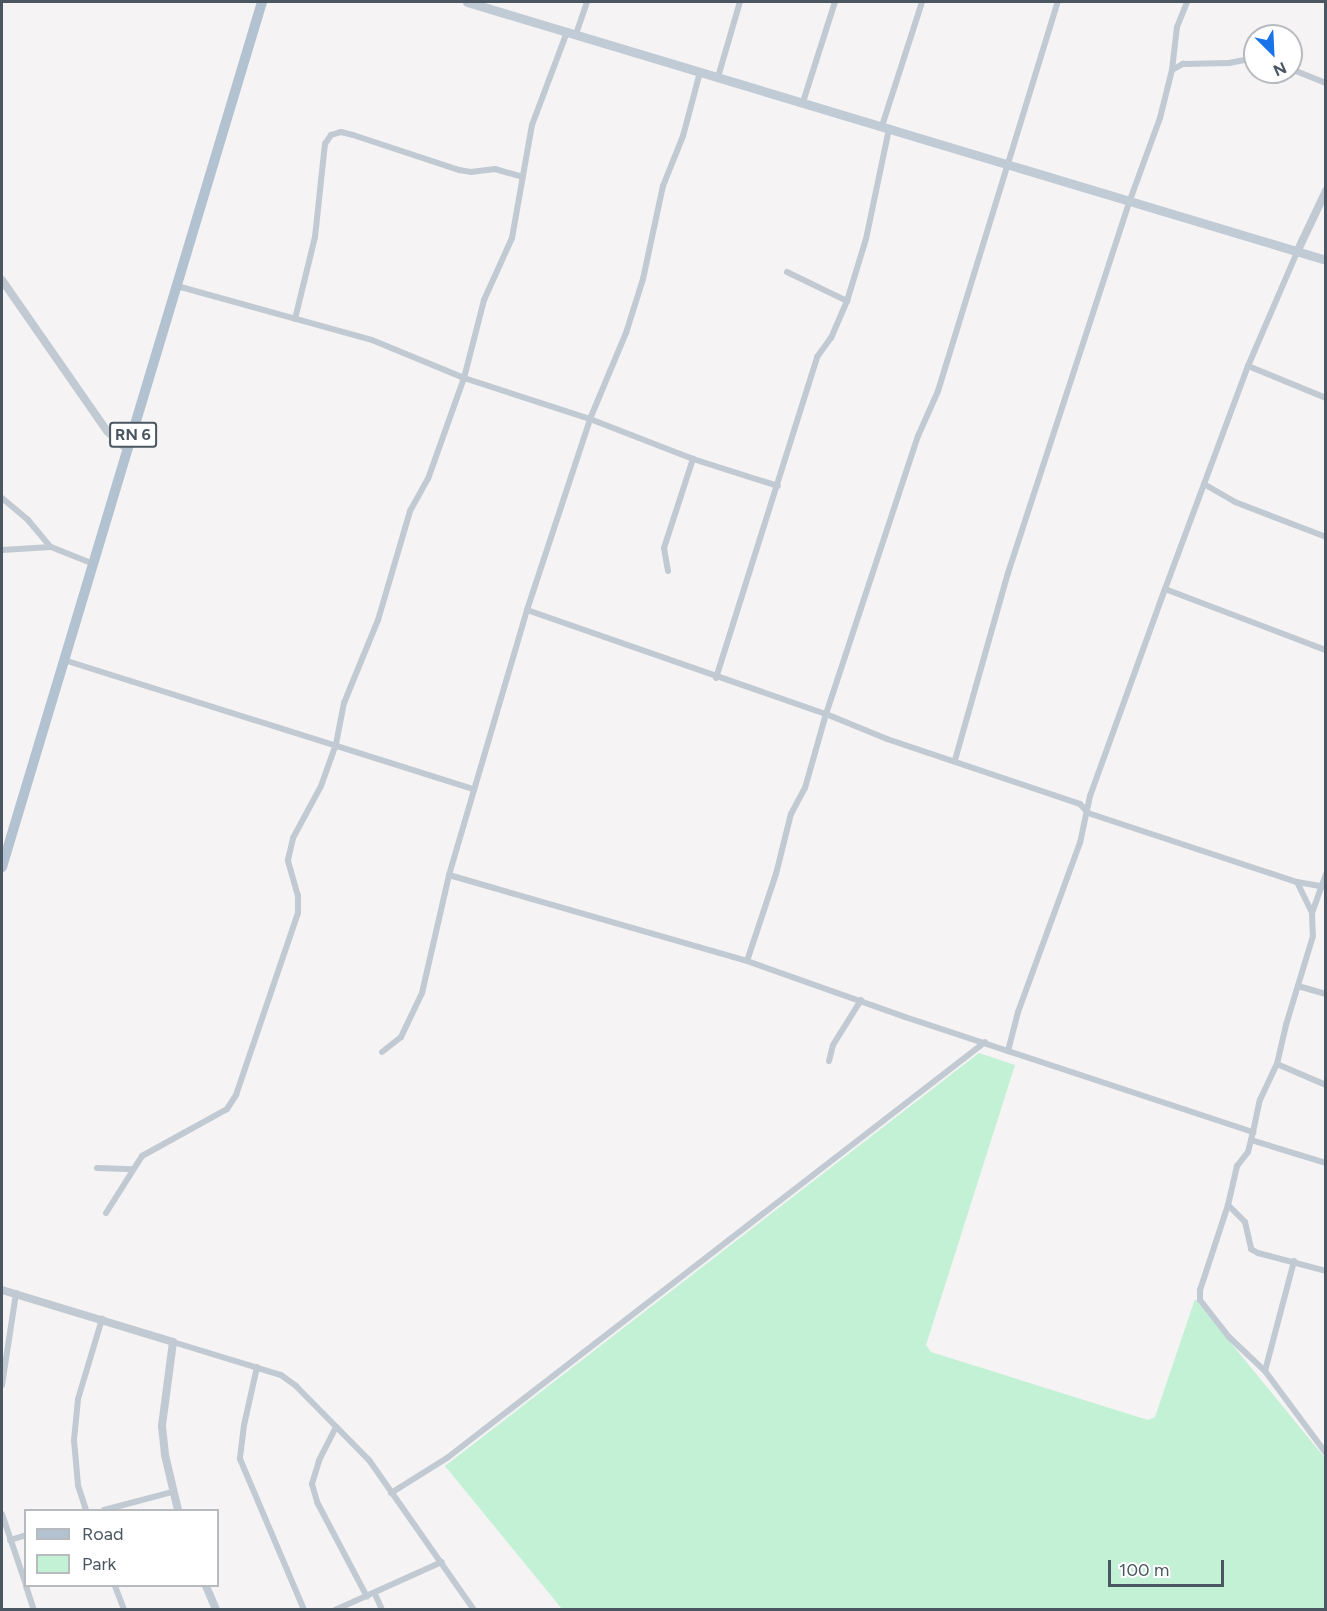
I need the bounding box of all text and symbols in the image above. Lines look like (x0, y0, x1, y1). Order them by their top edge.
north arrow (1243, 24, 1303, 84)
text: N (1270, 58, 1289, 80)
road number: RN 6 (109, 422, 157, 448)
legend (24, 1509, 219, 1587)
text: Road (82, 1523, 123, 1545)
scale bar (1111, 1548, 1226, 1586)
text: Park (82, 1553, 116, 1575)
text: 100 m (1119, 1559, 1169, 1581)

